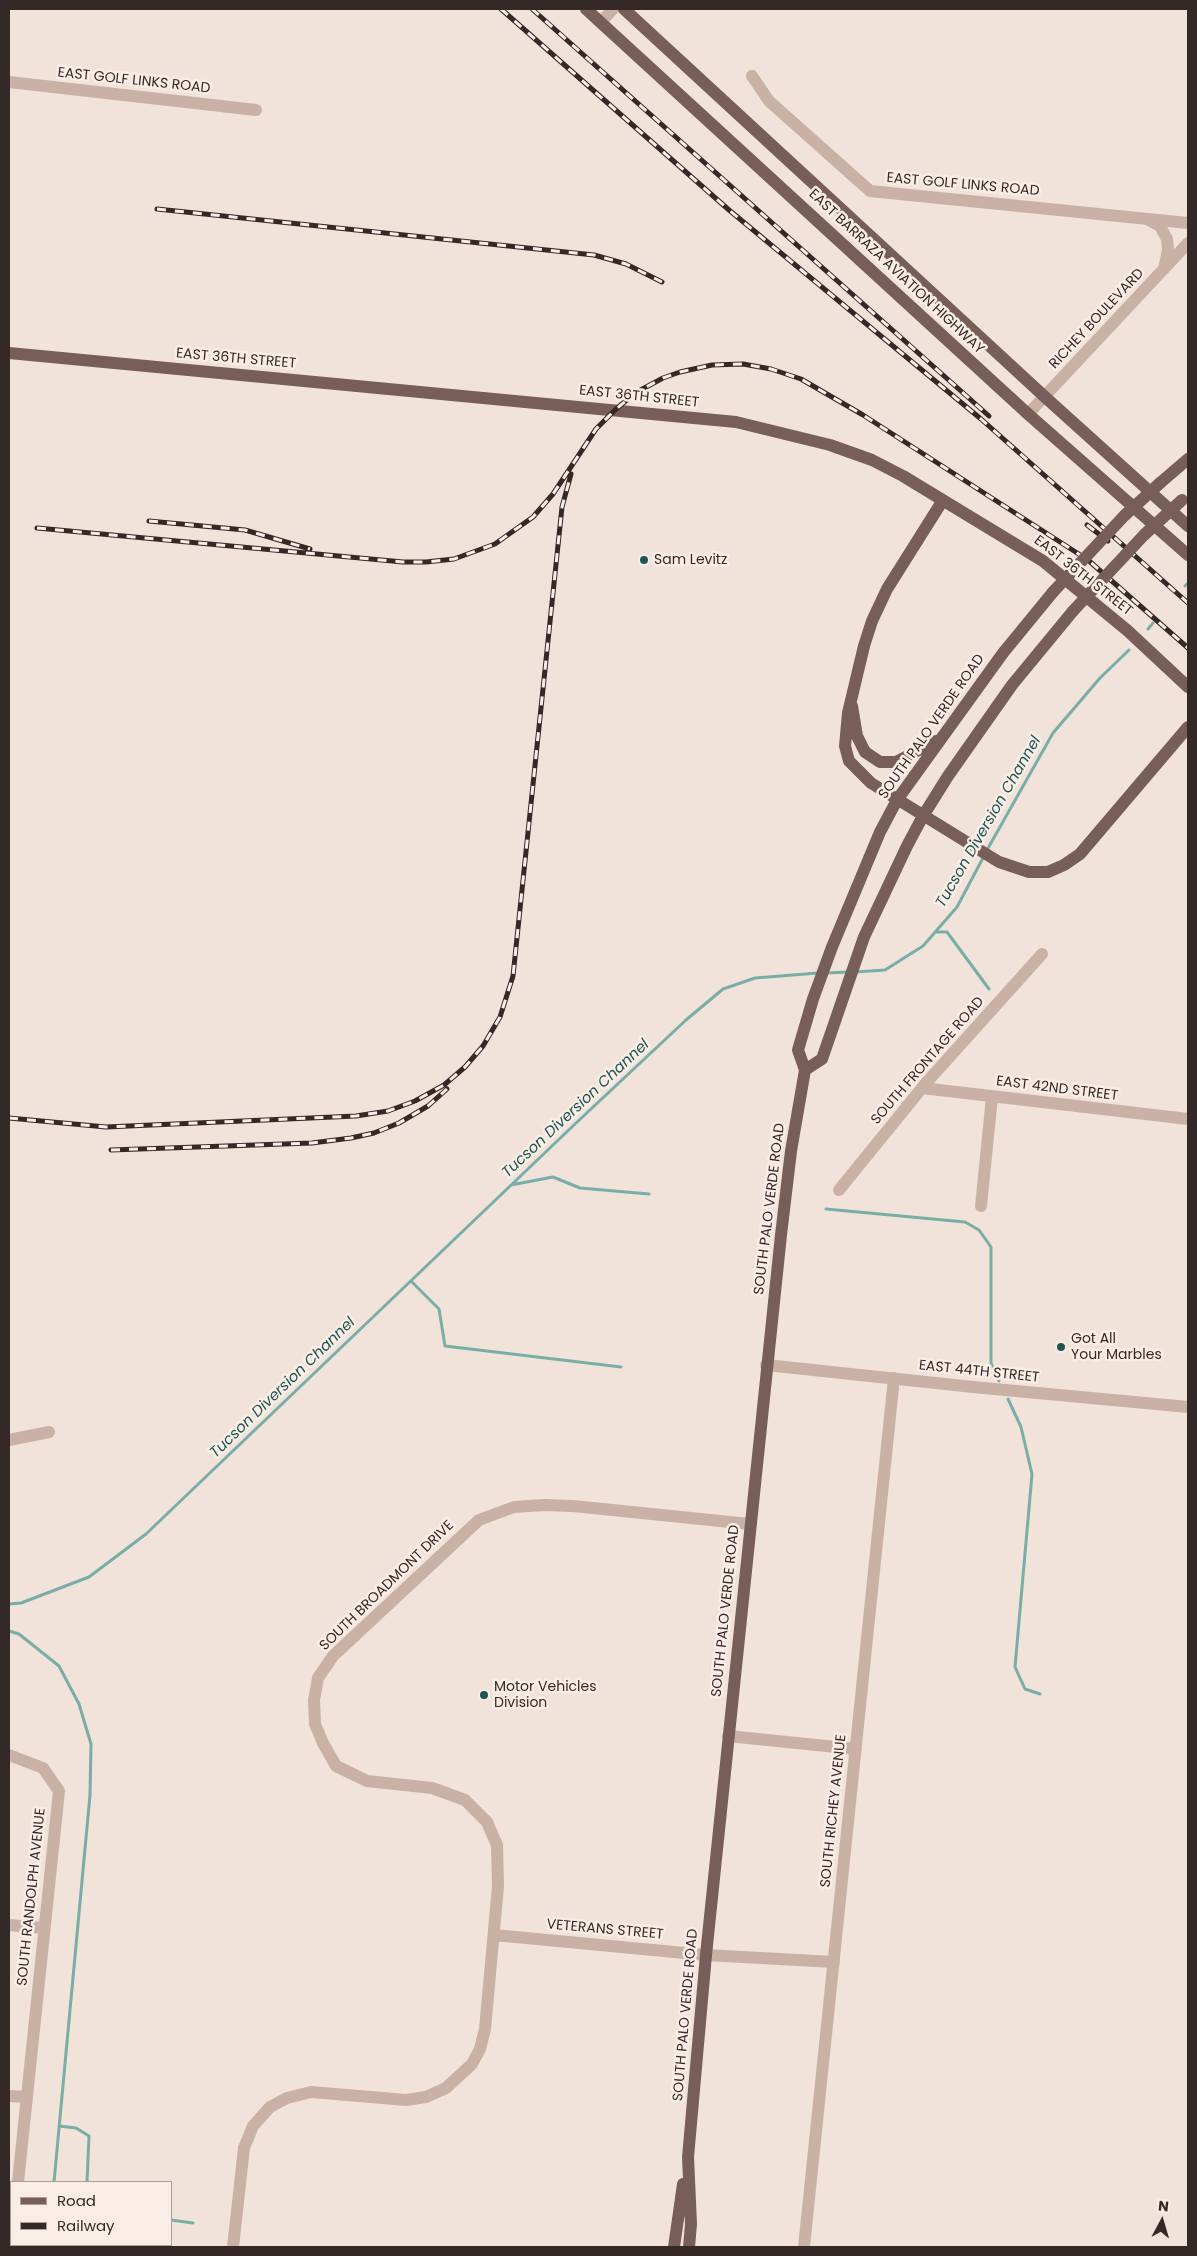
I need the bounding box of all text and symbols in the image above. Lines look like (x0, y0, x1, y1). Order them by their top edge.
street label: EAST GOLF LINKS ROAD (57, 65, 211, 97)
street label: EAST GOLF LINKS ROAD (886, 170, 1040, 200)
street label: EAST BARRAZA AVIATION HIGHWAY (805, 186, 987, 358)
street label: RICHEY BOULEVARD (1046, 265, 1148, 373)
street label: EAST 36TH STREET (175, 345, 297, 373)
street label: EAST 36TH STREET (578, 382, 700, 412)
street label: EAST 36TH STREET (1030, 532, 1136, 620)
place label: Sam Levitz (654, 552, 727, 568)
marker: Sam Levitz (638, 554, 650, 566)
street label: SOUTH PALO VERDE ROAD (876, 651, 988, 803)
water label: Tucson Diversion Channel (933, 733, 1045, 911)
street label: SOUTH FRONTAGE ROAD (868, 994, 988, 1128)
water label: Tucson Diversion Channel (499, 1036, 653, 1182)
street label: EAST 42ND STREET (995, 1073, 1119, 1105)
street label: SOUTH PALO VERDE ROAD (751, 1122, 789, 1296)
water label: Tucson Diversion Channel (207, 1314, 359, 1462)
place label: Got All Your Marbles (1071, 1331, 1162, 1364)
marker: Got All Your Marbles (1055, 1341, 1067, 1353)
street label: EAST 44TH STREET (918, 1357, 1040, 1387)
street label: SOUTH BROADMONT DRIVE (316, 1518, 458, 1654)
street label: SOUTH PALO VERDE ROAD (709, 1524, 743, 1698)
place label: Motor Vehicles Division (494, 1679, 597, 1711)
marker: Motor Vehicles Division (478, 1689, 490, 1701)
street label: SOUTH RICHEY AVENUE (818, 1734, 850, 1888)
street label: SOUTH RANDOLPH AVENUE (14, 1807, 50, 1987)
street label: VETERANS STREET (546, 1917, 664, 1943)
street label: SOUTH PALO VERDE ROAD (670, 1928, 702, 2102)
legend (10, 2181, 172, 2246)
text: Road (57, 2190, 96, 2211)
north arrow (1137, 2196, 1187, 2246)
text: N (1157, 2196, 1170, 2217)
text: Railway (57, 2215, 115, 2236)

